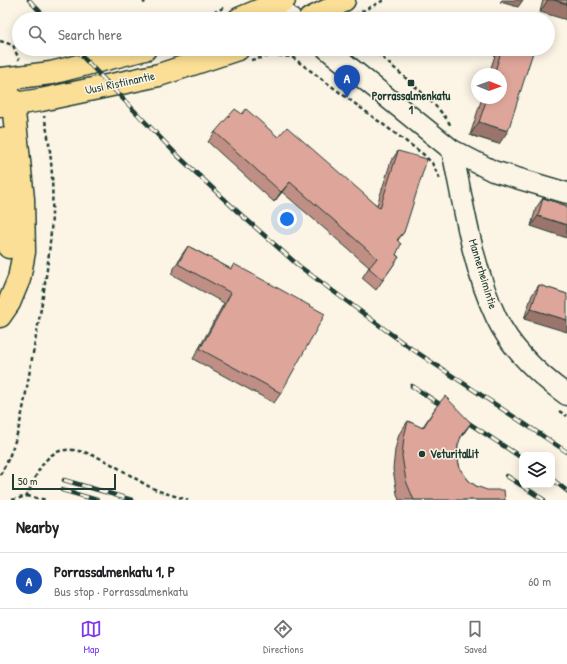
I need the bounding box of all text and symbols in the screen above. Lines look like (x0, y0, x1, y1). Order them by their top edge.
search box (12, 12, 555, 56)
icon: search (26, 23, 48, 45)
text: Search here (58, 24, 122, 45)
pin: A (334, 65, 360, 98)
street label: Uusi Ristiinantie (83, 67, 157, 98)
north arrow (471, 68, 507, 104)
marker: Porrassalmenkatu 1 (406, 78, 416, 88)
place label: Porrassalmenkatu 1 (372, 87, 451, 118)
your location (277, 209, 297, 229)
street label: Mannerheimintie (465, 237, 502, 311)
place label: Veturitallit (430, 445, 479, 462)
marker: Veturitallit (417, 449, 427, 459)
map controls (519, 452, 555, 488)
button: layers (519, 452, 555, 488)
scale bar (12, 472, 116, 491)
text: 50 m (18, 474, 38, 488)
text: Nearby (16, 515, 59, 538)
text: Porrassalmenkatu 1, P (54, 561, 175, 582)
text: A (26, 572, 32, 590)
text: 60 m (528, 572, 551, 590)
text: Bus stop · Porrassalmenkatu (54, 582, 188, 600)
tab: Map (80, 618, 102, 656)
tab: Directions (263, 618, 304, 656)
tab: Saved (464, 618, 487, 656)

